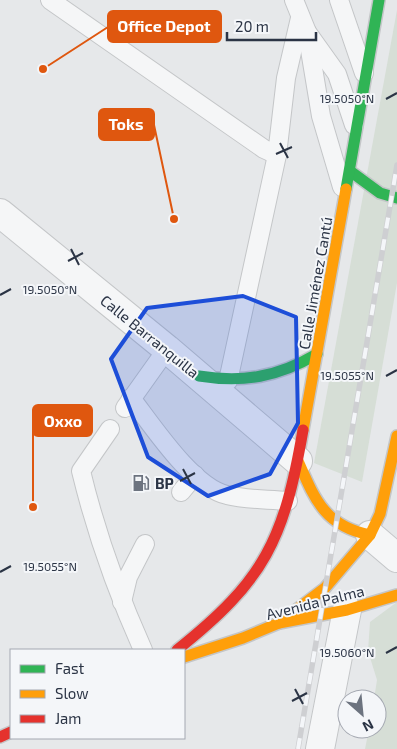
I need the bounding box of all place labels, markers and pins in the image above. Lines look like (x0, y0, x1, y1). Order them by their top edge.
callout: Office Depot (108, 11, 221, 42)
callout: Toks (99, 109, 154, 140)
callout: Oxxo (33, 405, 92, 436)
fuel station icon: BP (131, 473, 151, 493)
place label: BP (155, 474, 174, 492)

